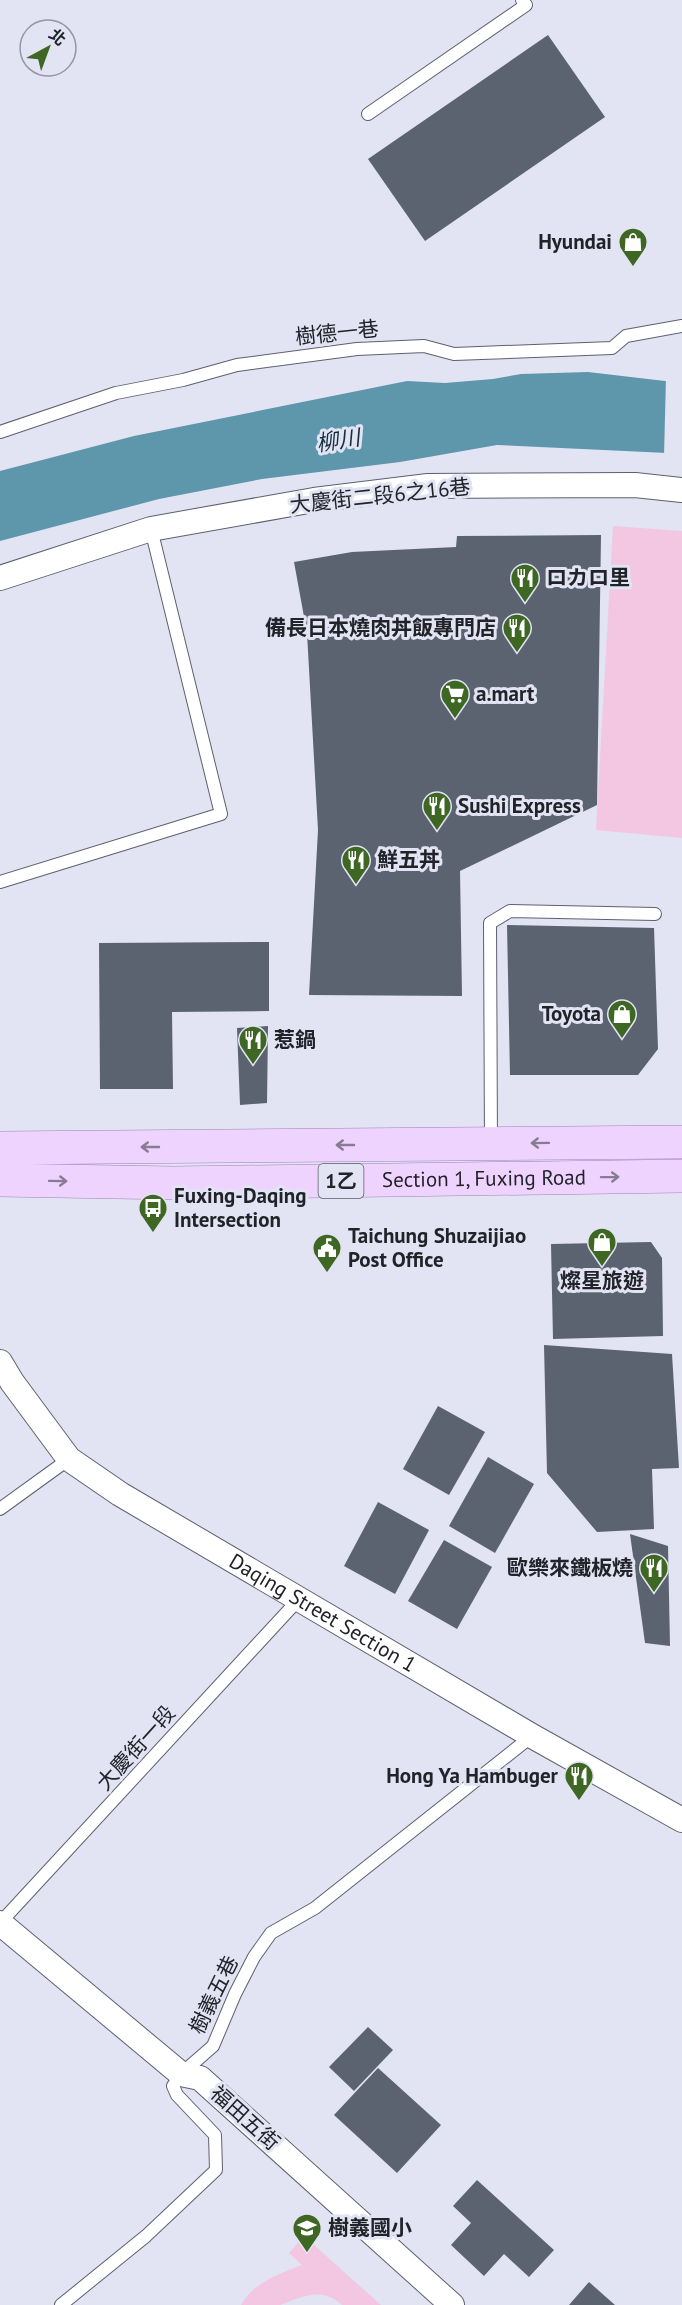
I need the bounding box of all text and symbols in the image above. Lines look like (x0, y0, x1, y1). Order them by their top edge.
north arrow (18, 18, 78, 78)
text: 北 (45, 24, 70, 49)
shop icon: Hyundai (617, 226, 649, 268)
place label: Hyundai (538, 228, 612, 255)
street label: 樹德一巷 (294, 315, 380, 350)
water label: 柳川 (314, 422, 364, 457)
street label: 大慶街二段6之16巷 (288, 473, 472, 518)
restaurant icon: ロカロ里 (509, 562, 541, 604)
place label: ロカロ里 (546, 564, 630, 591)
restaurant icon: 備長日本燒肉丼飯專門店 (501, 612, 533, 654)
place label: 備長日本燒肉丼飯專門店 (265, 614, 496, 641)
supermarket icon: a.mart (439, 678, 471, 720)
place label: a.mart (476, 680, 535, 707)
restaurant icon: Sushi Express (421, 790, 453, 832)
place label: Sushi Express (458, 792, 581, 819)
restaurant icon: 鮮五丼 (340, 844, 372, 886)
place label: 鮮五丼 (377, 846, 440, 873)
shop icon: Toyota (606, 998, 638, 1040)
place label: Toyota (542, 1000, 601, 1027)
restaurant icon: 惹鍋 (237, 1024, 269, 1066)
place label: 惹鍋 (274, 1026, 316, 1053)
one-way arrow (530, 1137, 550, 1149)
one-way arrow (335, 1139, 355, 1151)
one-way arrow (140, 1141, 160, 1152)
street label: Section 1, Fuxing Road (382, 1163, 586, 1193)
road number: 1乙 (318, 1164, 364, 1198)
one-way arrow (600, 1171, 620, 1183)
one-way arrow (48, 1175, 68, 1187)
place label: Fuxing-Daqing Intersection (174, 1182, 307, 1233)
bus stop icon: Fuxing-Daqing Intersection (137, 1192, 169, 1234)
place label: Taichung Shuzaijiao Post Office (348, 1222, 526, 1273)
shop icon: 燦星旅遊 (586, 1226, 618, 1268)
public building icon: Taichung Shuzaijiao Post Office (311, 1232, 343, 1274)
place label: 燦星旅遊 (560, 1267, 644, 1294)
street label: Daqing Street Section 1 (224, 1547, 421, 1678)
restaurant icon: 歐樂來鐵板燒 (638, 1552, 670, 1594)
place label: 歐樂來鐵板燒 (507, 1554, 633, 1581)
street label: 大慶街一段 (90, 1700, 181, 1796)
restaurant icon: Hong Ya Hambuger (563, 1760, 595, 1802)
place label: Hong Ya Hambuger (386, 1762, 559, 1789)
street label: 樹義五巷 (183, 1951, 244, 2038)
street label: 福田五街 (205, 2079, 286, 2156)
school or university icon: 樹義國小 (291, 2212, 323, 2254)
place label: 樹義國小 (328, 2214, 412, 2241)

